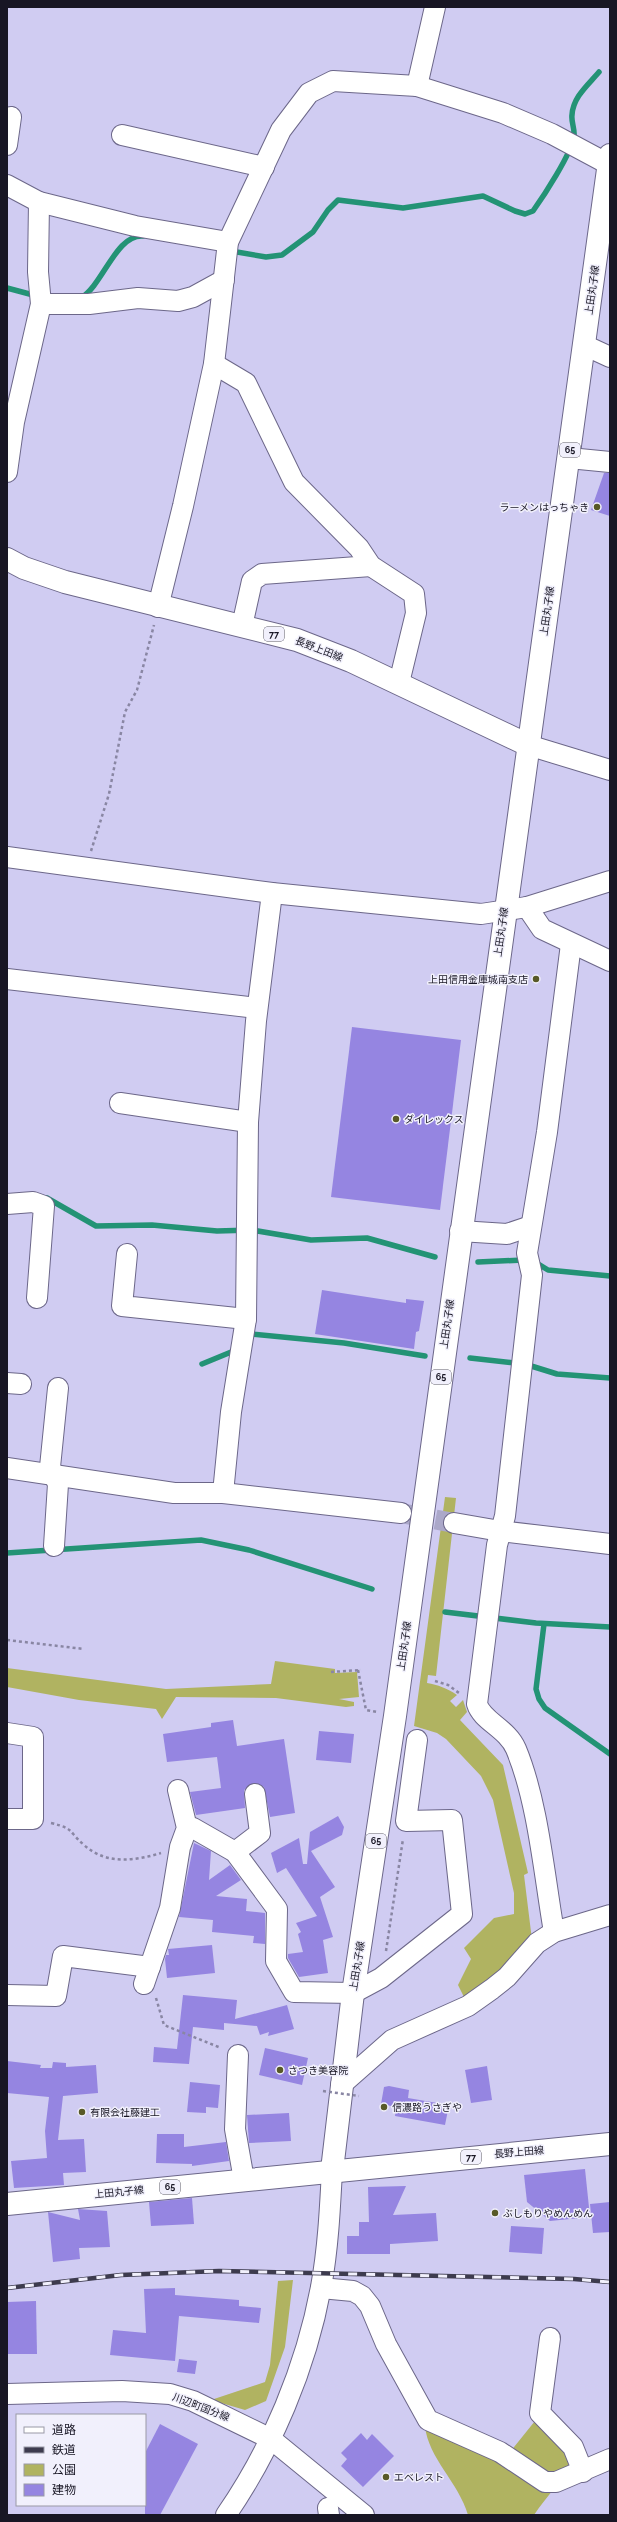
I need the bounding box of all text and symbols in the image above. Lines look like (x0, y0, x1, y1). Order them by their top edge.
street label: 上田丸子線 (583, 264, 601, 316)
road number: 65 (560, 443, 580, 457)
place label: ラーメンはっちゃき (499, 502, 589, 513)
marker: ラーメンはっちゃき (592, 502, 602, 512)
street label: 上田丸子線 (538, 585, 556, 637)
road number: 77 (264, 627, 284, 641)
street label: 長野上田線 (294, 635, 344, 663)
street label: 上田丸子線 (492, 906, 510, 958)
place label: 上田信用金庫城南支店 (428, 974, 528, 985)
marker: 上田信用金庫城南支店 (531, 974, 541, 984)
marker: ダイレックス (391, 1114, 401, 1124)
place label: ダイレックス (404, 1114, 464, 1125)
street label: 上田丸子線 (438, 1298, 456, 1350)
road number: 65 (431, 1370, 451, 1384)
street label: 上田丸子線 (395, 1620, 413, 1672)
road number: 65 (366, 1834, 386, 1848)
street label: 上田丸子線 (348, 1940, 366, 1992)
marker: さつき美容院 (275, 2065, 285, 2075)
place label: さつき美容院 (288, 2065, 348, 2076)
marker: 信濃路うさぎや (379, 2102, 389, 2112)
place label: 信濃路うさぎや (392, 2102, 462, 2113)
marker: 有限会社藤建工 (77, 2107, 87, 2117)
place label: 有限会社藤建工 (90, 2107, 160, 2118)
street label: 長野上田線 (494, 2144, 544, 2160)
road number: 77 (461, 2150, 481, 2164)
road number: 65 (160, 2180, 180, 2194)
street label: 上田丸子線 (94, 2184, 144, 2200)
marker: ぶしもりやめんめん (490, 2208, 500, 2218)
place label: ぶしもりやめんめん (503, 2208, 593, 2219)
street label: 川辺町国分線 (171, 2391, 231, 2423)
legend (16, 2414, 146, 2506)
text: 道路 (52, 2423, 76, 2437)
text: 鉄道 (52, 2443, 76, 2457)
text: 公園 (52, 2463, 76, 2477)
marker: エベレスト (381, 2472, 391, 2482)
place label: エベレスト (394, 2472, 444, 2483)
text: 建物 (52, 2483, 76, 2497)

